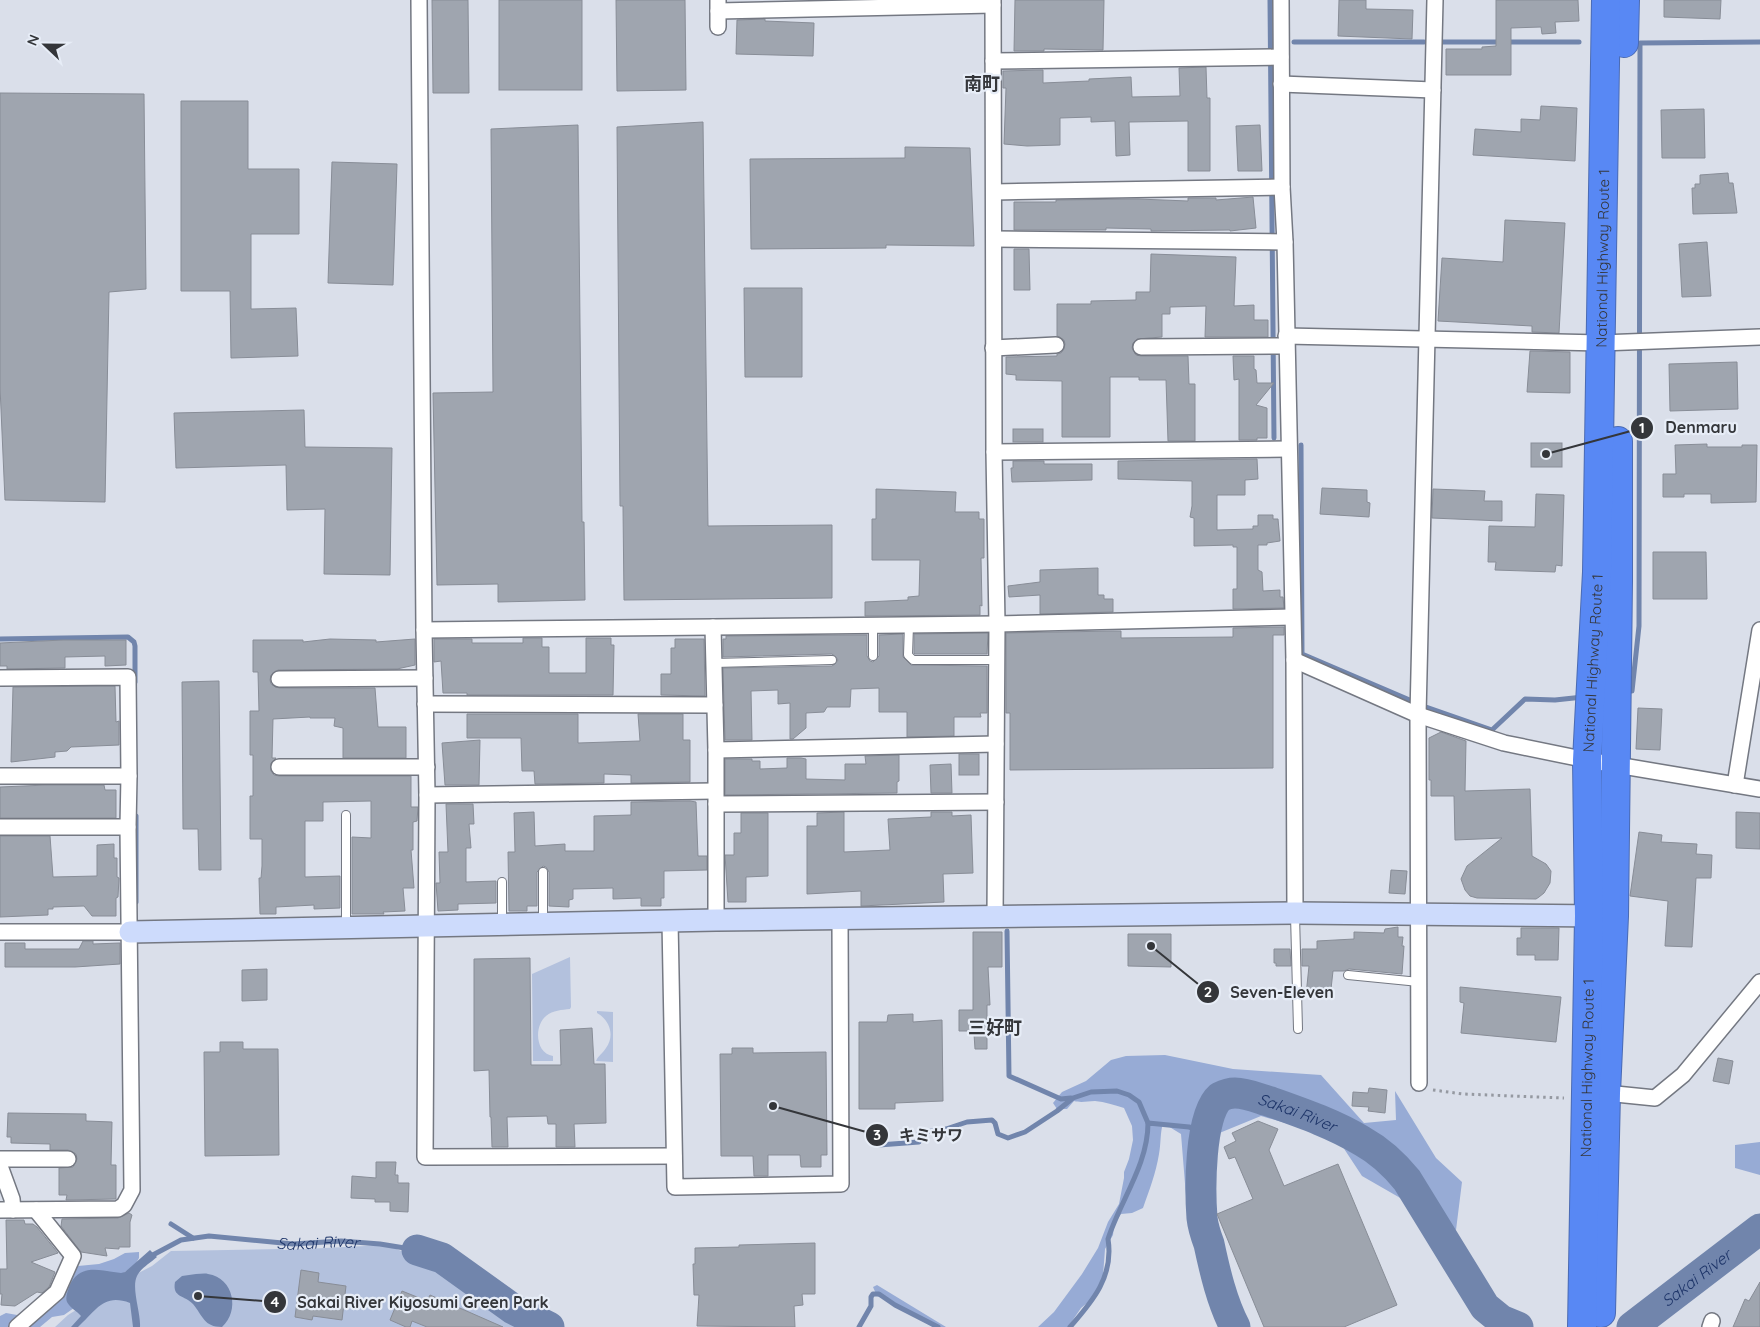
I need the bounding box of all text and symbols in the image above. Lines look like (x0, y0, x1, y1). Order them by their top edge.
north arrow (20, 20, 70, 70)
text: N (23, 32, 43, 48)
district label: 南町 (964, 72, 1000, 95)
street label: National Highway Route 1 (1591, 169, 1613, 348)
callout: Denmaru (1630, 412, 1746, 443)
text: Denmaru (1665, 417, 1737, 437)
text: 1 (1639, 418, 1645, 437)
street label: National Highway Route 1 (1578, 574, 1606, 753)
callout: Seven-Eleven (1195, 977, 1344, 1008)
street label: National Highway Route 1 (1575, 979, 1597, 1157)
text: 2 (1204, 982, 1212, 1001)
text: Seven-Eleven (1230, 982, 1334, 1002)
district label: 三好町 (968, 1016, 1022, 1039)
water label: Sakai River (1256, 1089, 1342, 1137)
callout: キミサワ (864, 1120, 973, 1151)
text: 3 (873, 1125, 881, 1144)
text: キミサワ (899, 1125, 963, 1145)
water label: Sakai River (276, 1231, 362, 1254)
water label: Sakai River (1657, 1244, 1737, 1311)
callout: Sakai River Kiyosumi Green Park (263, 1287, 559, 1318)
text: 4 (271, 1292, 280, 1311)
text: Sakai River Kiyosumi Green Park (297, 1292, 549, 1312)

